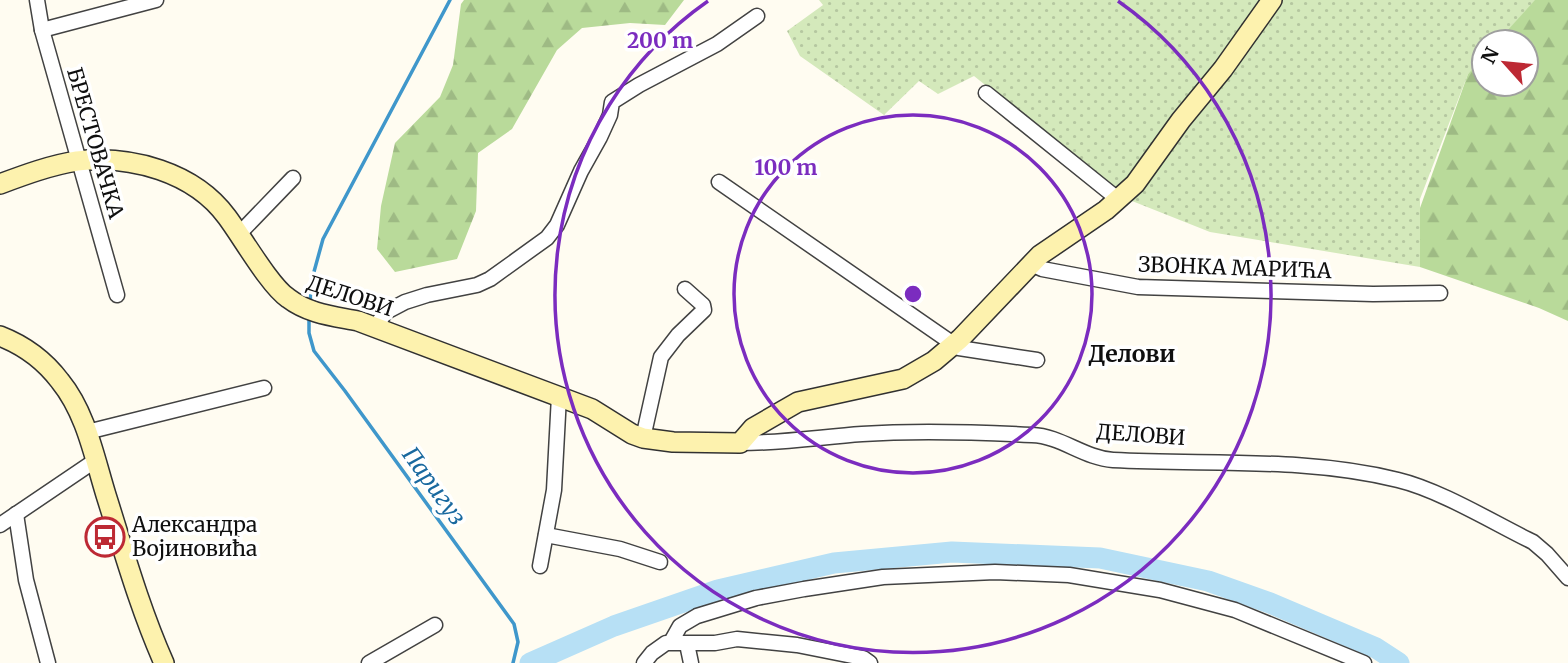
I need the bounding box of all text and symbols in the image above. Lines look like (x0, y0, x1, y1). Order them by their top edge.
text: 200 m (627, 27, 693, 54)
north arrow (1470, 28, 1540, 98)
text: N (1476, 43, 1504, 67)
street label: БРЕСТОВАЧКА (61, 64, 130, 222)
text: 100 m (755, 154, 817, 181)
street label: ЗВОНКА МАРИЋА (1138, 251, 1332, 284)
street label: ДЕЛОВИ (304, 269, 397, 322)
centre of rings (901, 282, 925, 306)
district label: Делови (1089, 339, 1175, 368)
street label: ДЕЛОВИ (1096, 418, 1186, 451)
water label: Паригуз (396, 441, 472, 530)
place label: Александра Војиновића (131, 511, 257, 562)
bus stop icon: Александра Војиновића (84, 516, 126, 558)

